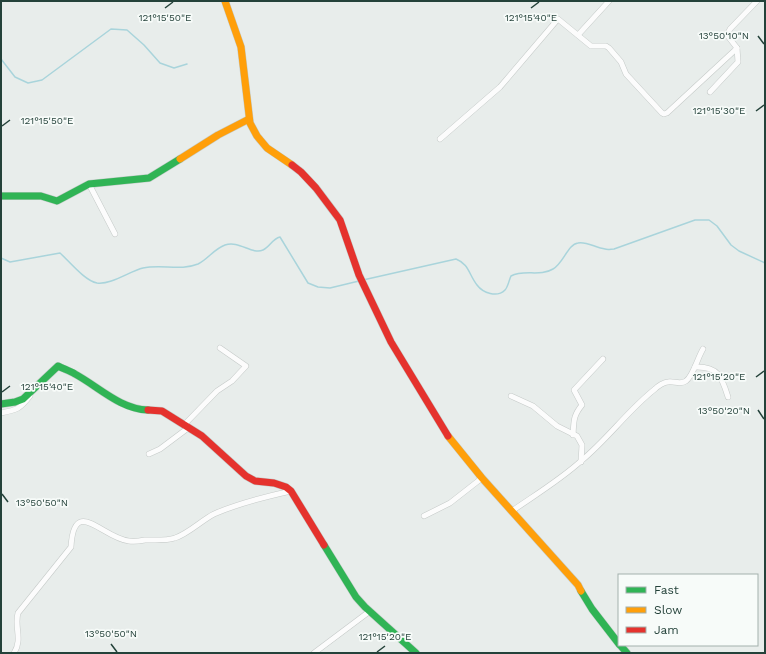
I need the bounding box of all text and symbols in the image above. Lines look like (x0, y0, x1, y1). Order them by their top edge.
text: 121°15'50"E (139, 12, 191, 23)
text: 121°15'40"E (505, 12, 557, 23)
text: 13°50'10"N (699, 30, 749, 41)
text: 121°15'30"E (693, 105, 745, 116)
text: 121°15'50"E (21, 115, 73, 126)
text: 121°15'20"E (693, 371, 745, 382)
text: 121°15'40"E (21, 381, 73, 392)
text: 13°50'20"N (698, 405, 750, 416)
text: 13°50'50"N (16, 497, 68, 508)
legend (618, 574, 758, 646)
text: Fast (654, 583, 679, 597)
text: Slow (654, 603, 682, 617)
text: Jam (654, 623, 679, 637)
text: 13°50'50"N (85, 628, 137, 639)
text: 121°15'20"E (359, 631, 411, 642)

